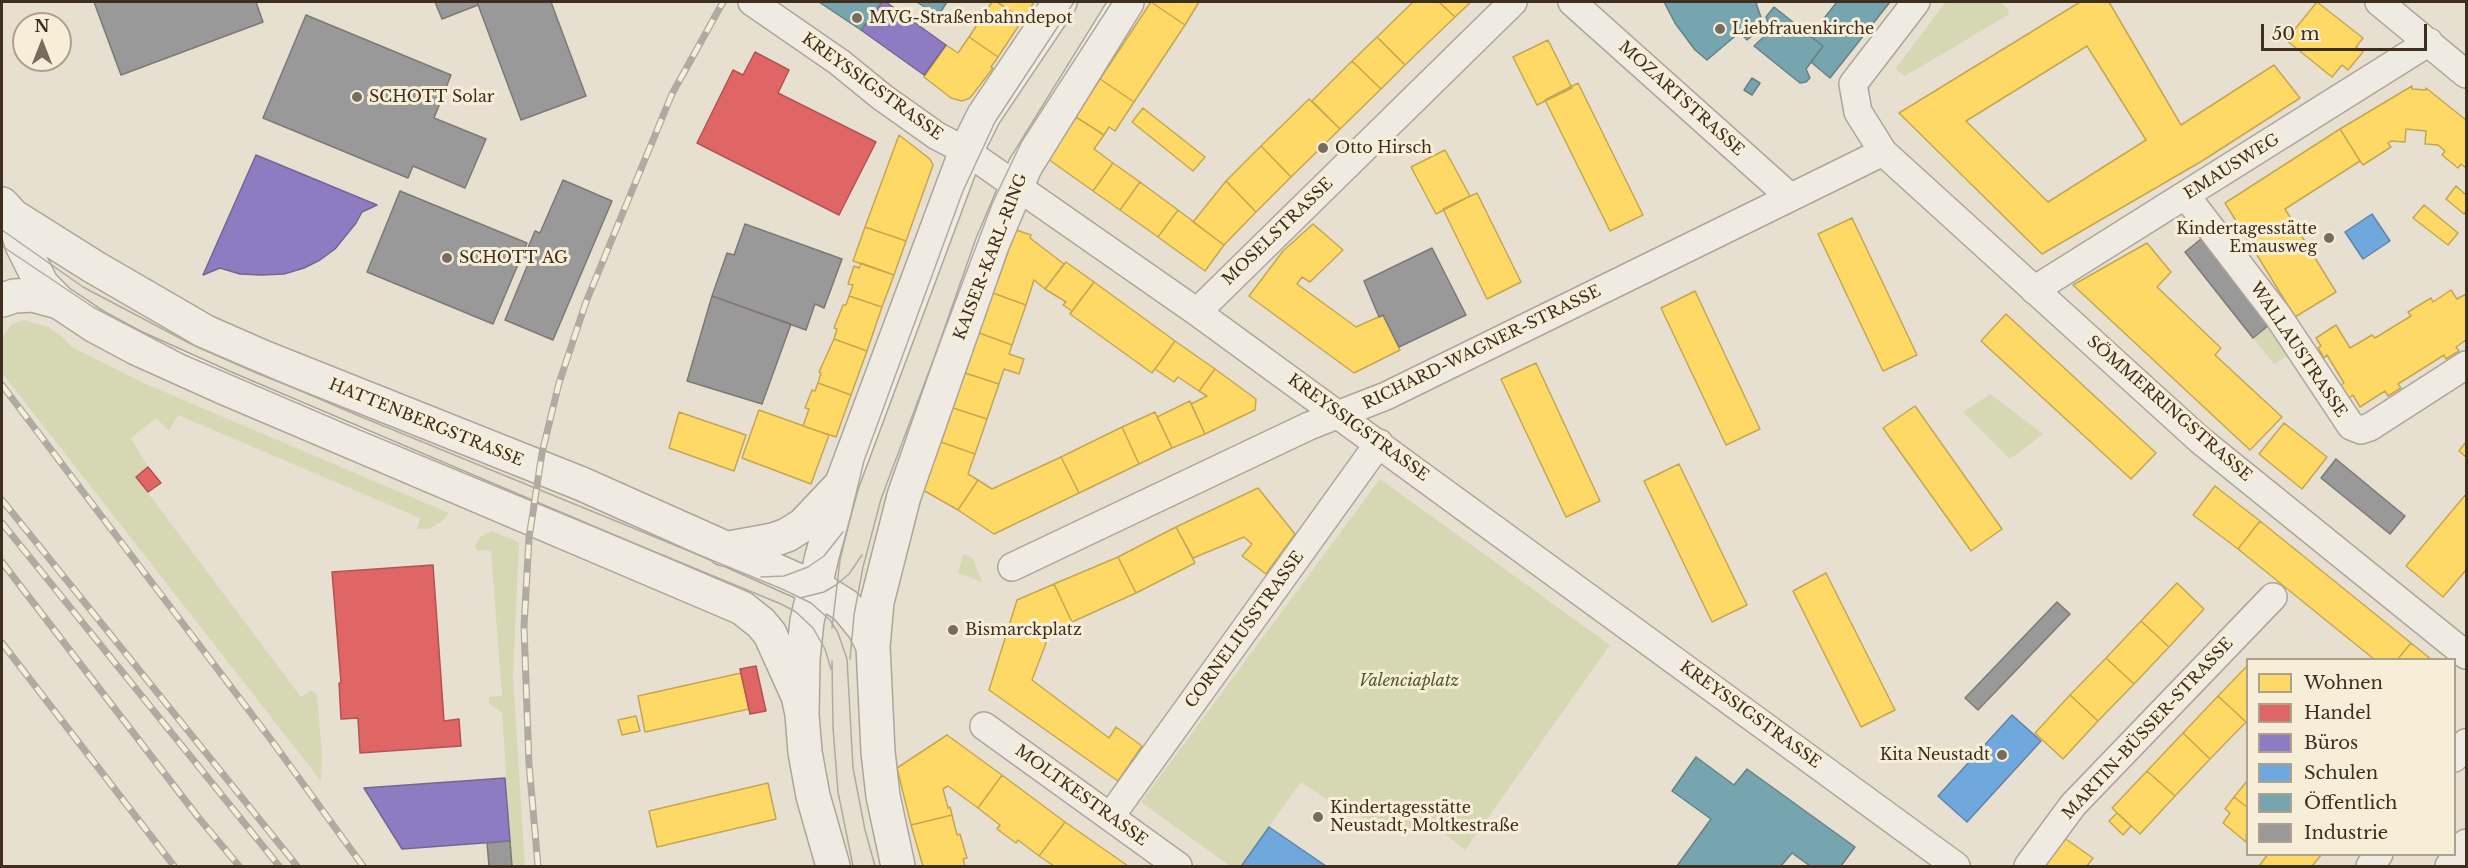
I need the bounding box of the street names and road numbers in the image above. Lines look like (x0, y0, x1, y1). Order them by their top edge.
street label: KREYSSIGSTRASSE (798, 29, 946, 145)
street label: MOZARTSTRASSE (1614, 38, 1748, 160)
street label: EMAUSWEG (2181, 130, 2283, 204)
street label: KAISER-KARL-RING (950, 171, 1032, 343)
street label: MOSELSTRASSE (1219, 174, 1337, 290)
street label: WALLAUSTRASSE (2246, 279, 2350, 421)
street label: RICHARD-WAGNER-STRASSE (1360, 282, 1604, 414)
street label: SÖMMERRINGSTRASSE (2083, 332, 2255, 486)
street label: KREYSSIGSTRASSE (1284, 370, 1432, 486)
street label: HATTENBERGSTRASSE (326, 375, 526, 471)
street label: CORNELIUSSTRASSE (1182, 548, 1308, 712)
street label: MARTIN-BÜSSER-STRASSE (2059, 634, 2237, 824)
street label: KREYSSIGSTRASSE (1676, 657, 1824, 773)
street label: MOLTKESTRASSE (1011, 741, 1151, 851)

